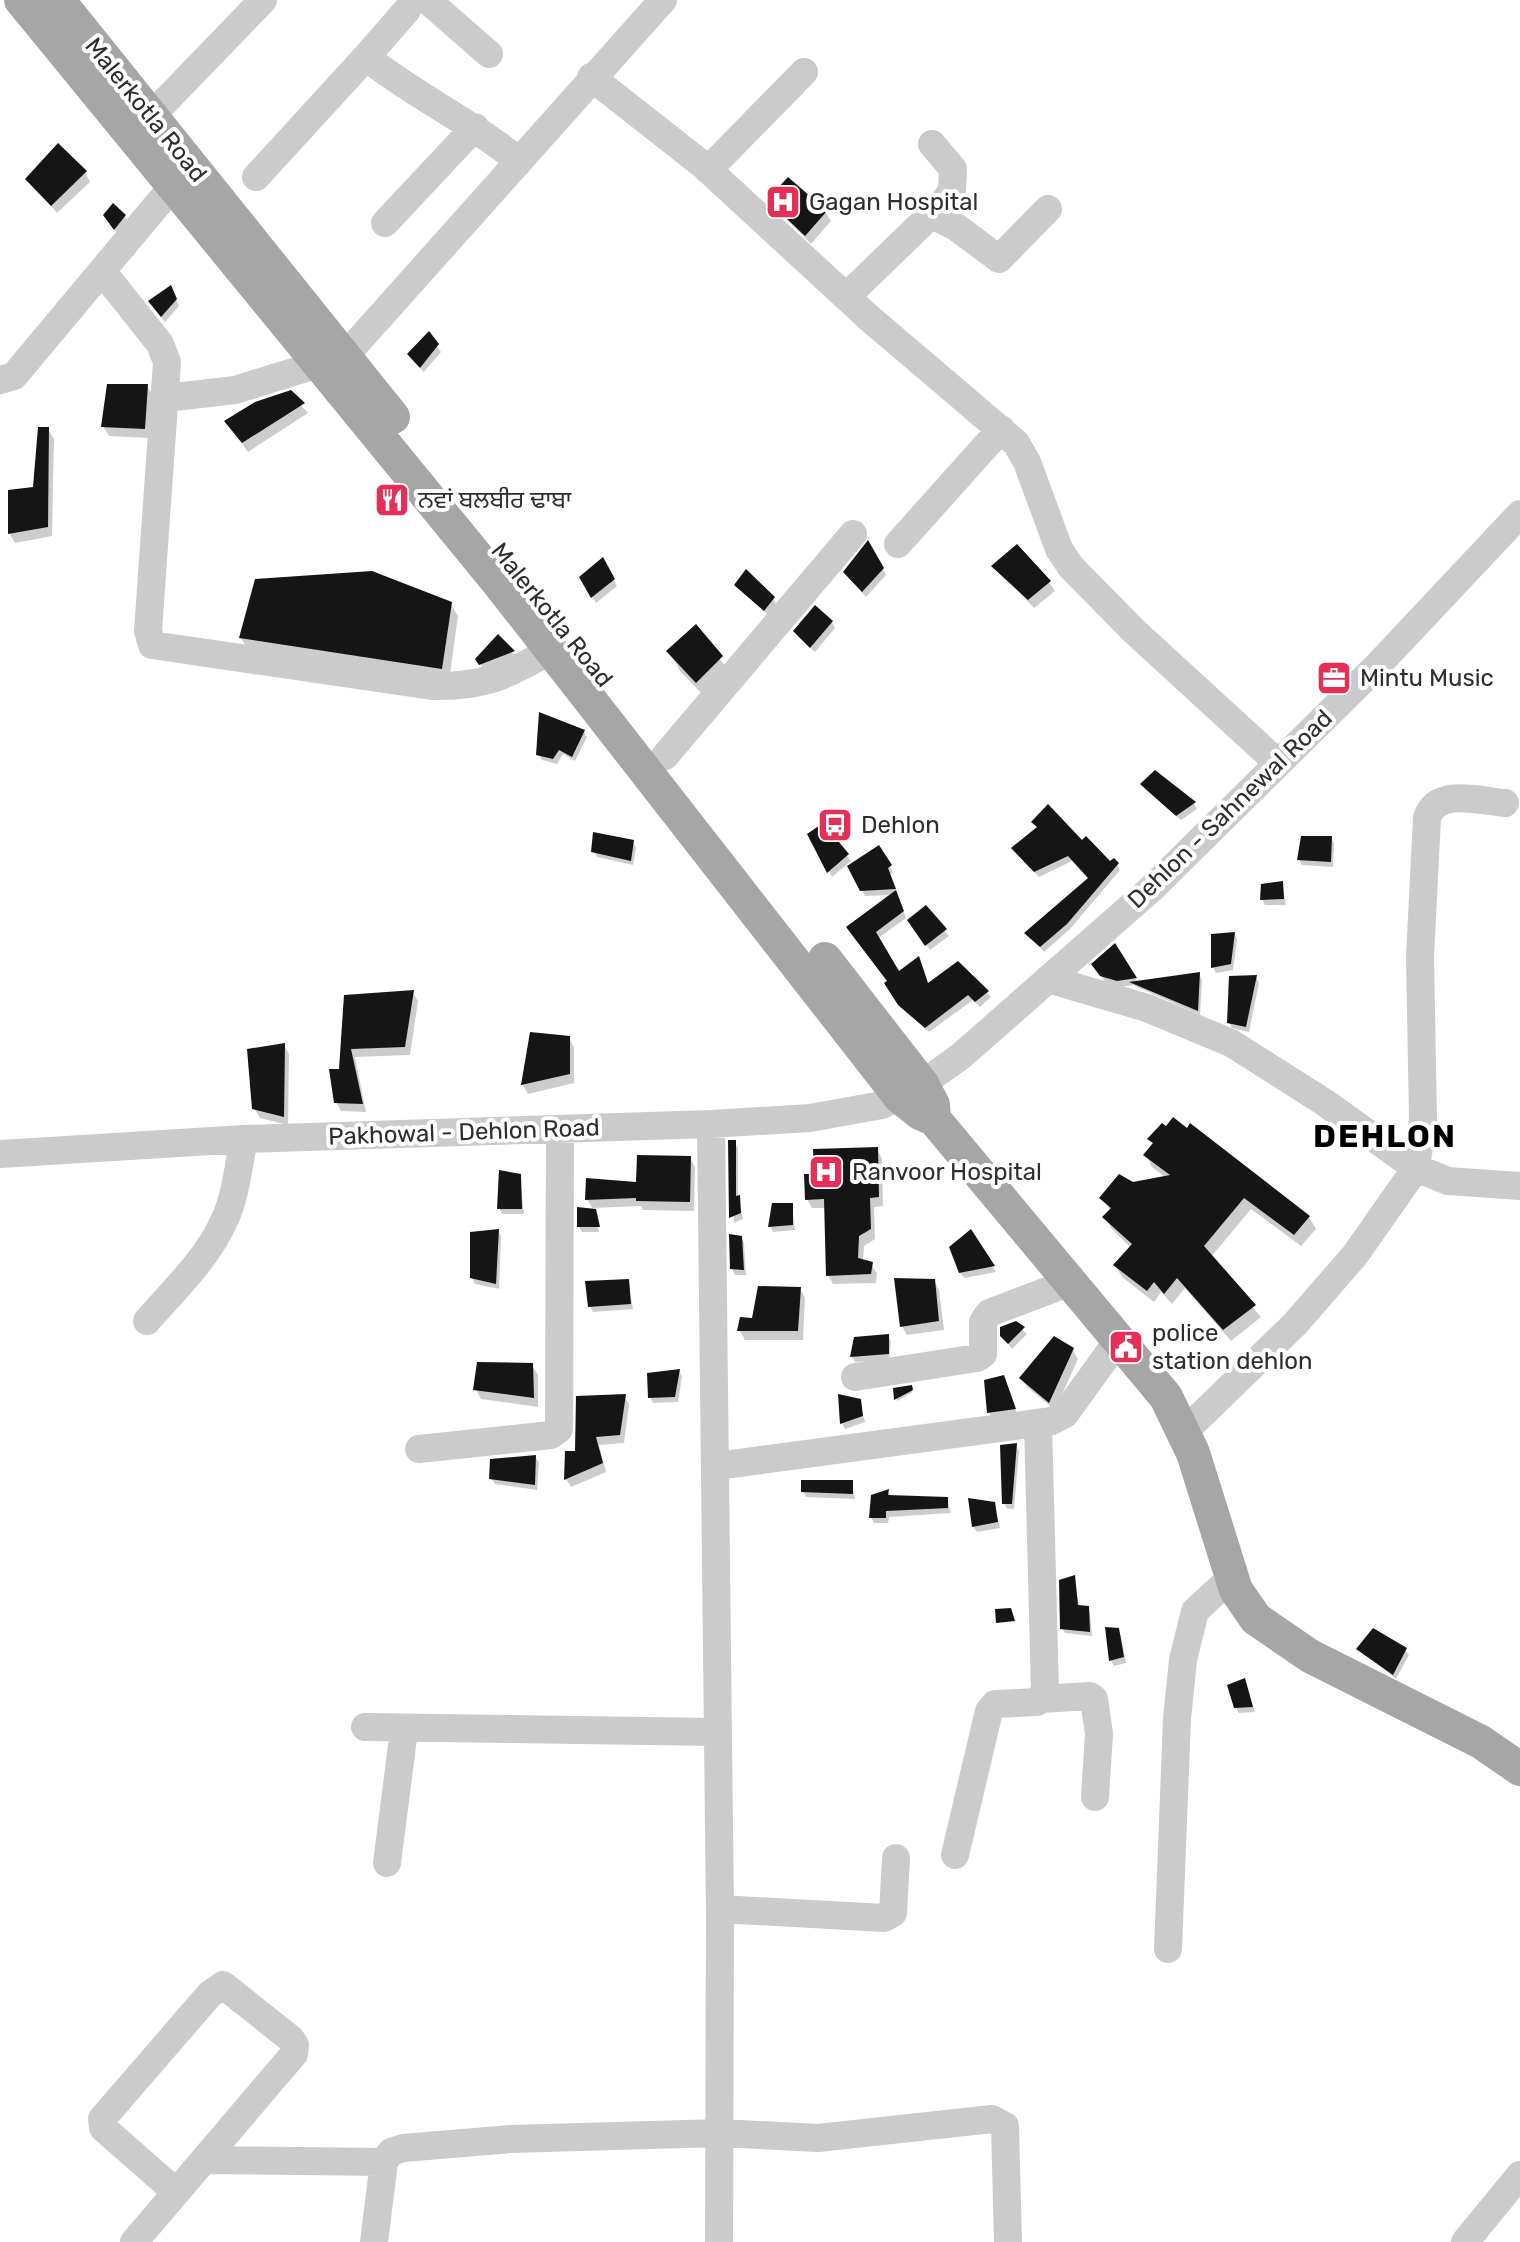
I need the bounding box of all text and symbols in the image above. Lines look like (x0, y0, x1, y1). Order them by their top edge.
street label: Malerkotla Road (79, 32, 213, 188)
hospital icon: Gagan Hospital (764, 183, 802, 221)
place label: Gagan Hospital (809, 188, 978, 216)
restaurant icon: ਨਵਾਂ ਬਲਬੀਰ ਢਾਬਾ (373, 481, 411, 519)
place label: ਨਵਾਂ ਬਲਬੀਰ ਢਾਬਾ (417, 486, 572, 514)
street label: Malerkotla Road (485, 537, 619, 693)
office icon: Mintu Music (1315, 659, 1353, 697)
place label: Mintu Music (1360, 664, 1494, 692)
street label: Dehlon - Sahnewal Road (1122, 704, 1338, 914)
bus stop icon: Dehlon (816, 806, 854, 844)
place label: Dehlon (861, 811, 940, 839)
street label: Pakhowal - Dehlon Road (328, 1113, 600, 1151)
district label: DEHLON (1313, 1117, 1457, 1155)
hospital icon: Ranvoor Hospital (807, 1153, 845, 1191)
place label: Ranvoor Hospital (852, 1158, 1042, 1186)
place label: police station dehlon (1152, 1319, 1313, 1375)
public building icon: police station dehlon (1107, 1328, 1145, 1366)

